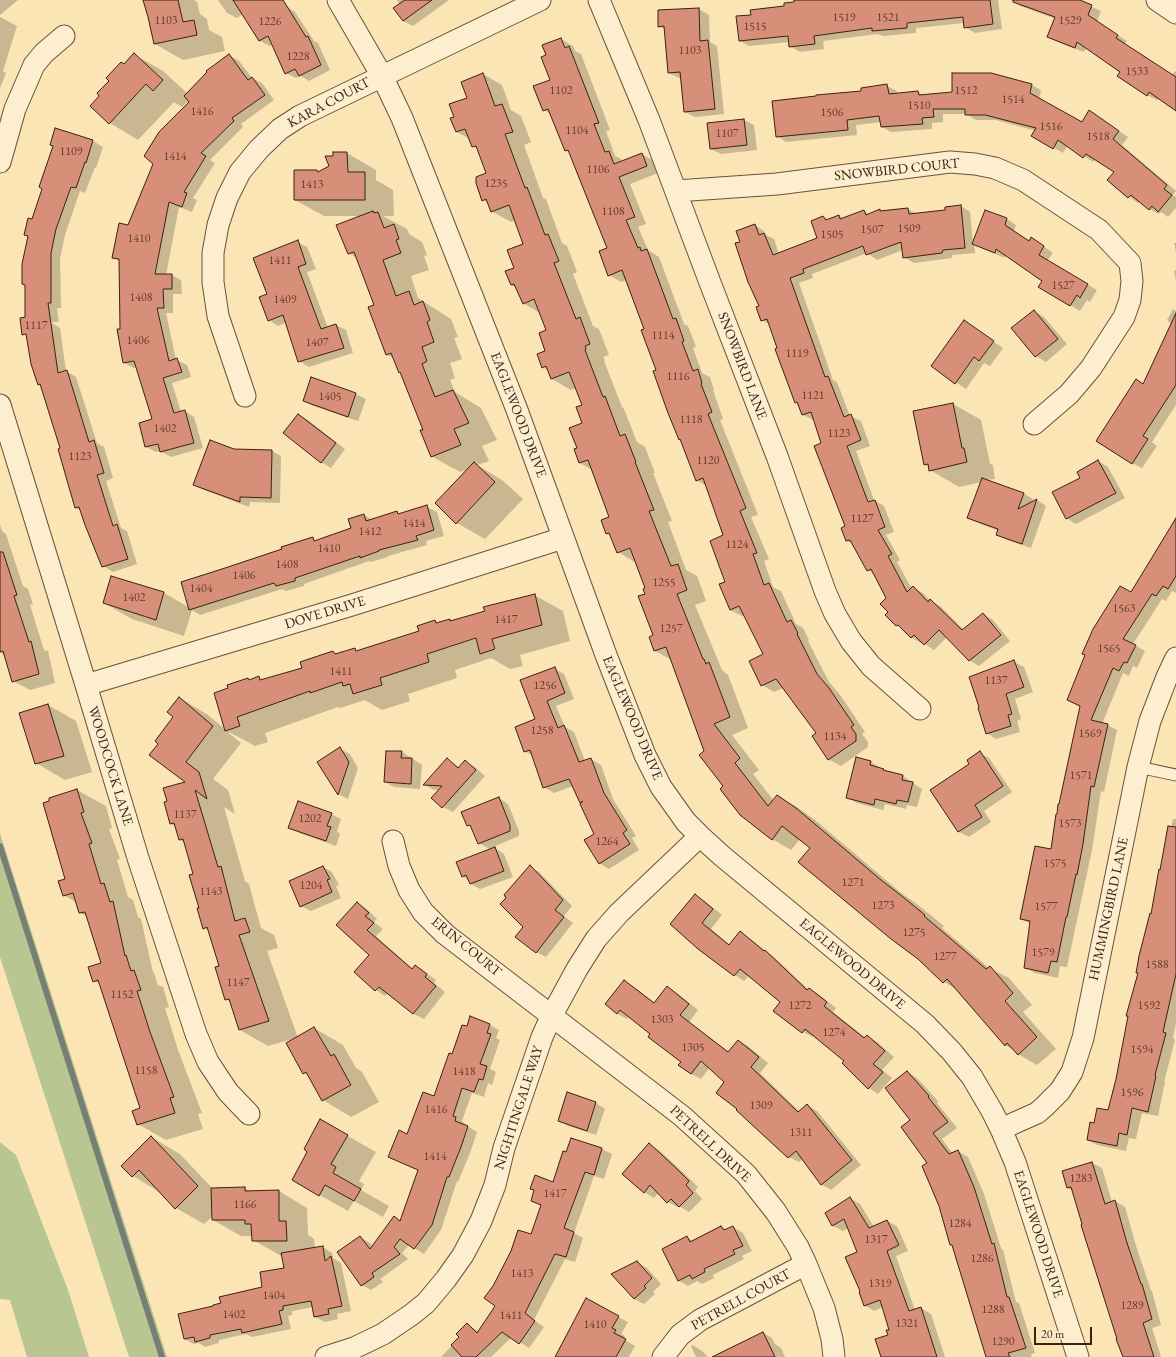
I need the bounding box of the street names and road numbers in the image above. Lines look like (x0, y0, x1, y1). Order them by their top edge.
street label: KARA COURT (285, 74, 373, 132)
street label: SNOWBIRD COURT (834, 155, 960, 185)
street label: SNOWBIRD LANE (714, 310, 770, 422)
street label: EAGLEWOOD DRIVE (486, 350, 550, 480)
street label: DOVE DRIVE (283, 593, 367, 633)
street label: EAGLEWOOD DRIVE (598, 653, 666, 783)
street label: WOODCOCK LANE (84, 704, 136, 828)
street label: HUMMINGBIRD LANE (1086, 836, 1132, 982)
street label: ERIN COURT (428, 914, 504, 980)
street label: EAGLEWOOD DRIVE (796, 915, 908, 1013)
street label: NIGHTINGALE WAY (491, 1044, 547, 1172)
street label: PETRELL DRIVE (666, 1102, 754, 1186)
street label: EAGLEWOOD DRIVE (1009, 1168, 1067, 1300)
street label: PETRELL COURT (688, 1266, 794, 1334)

